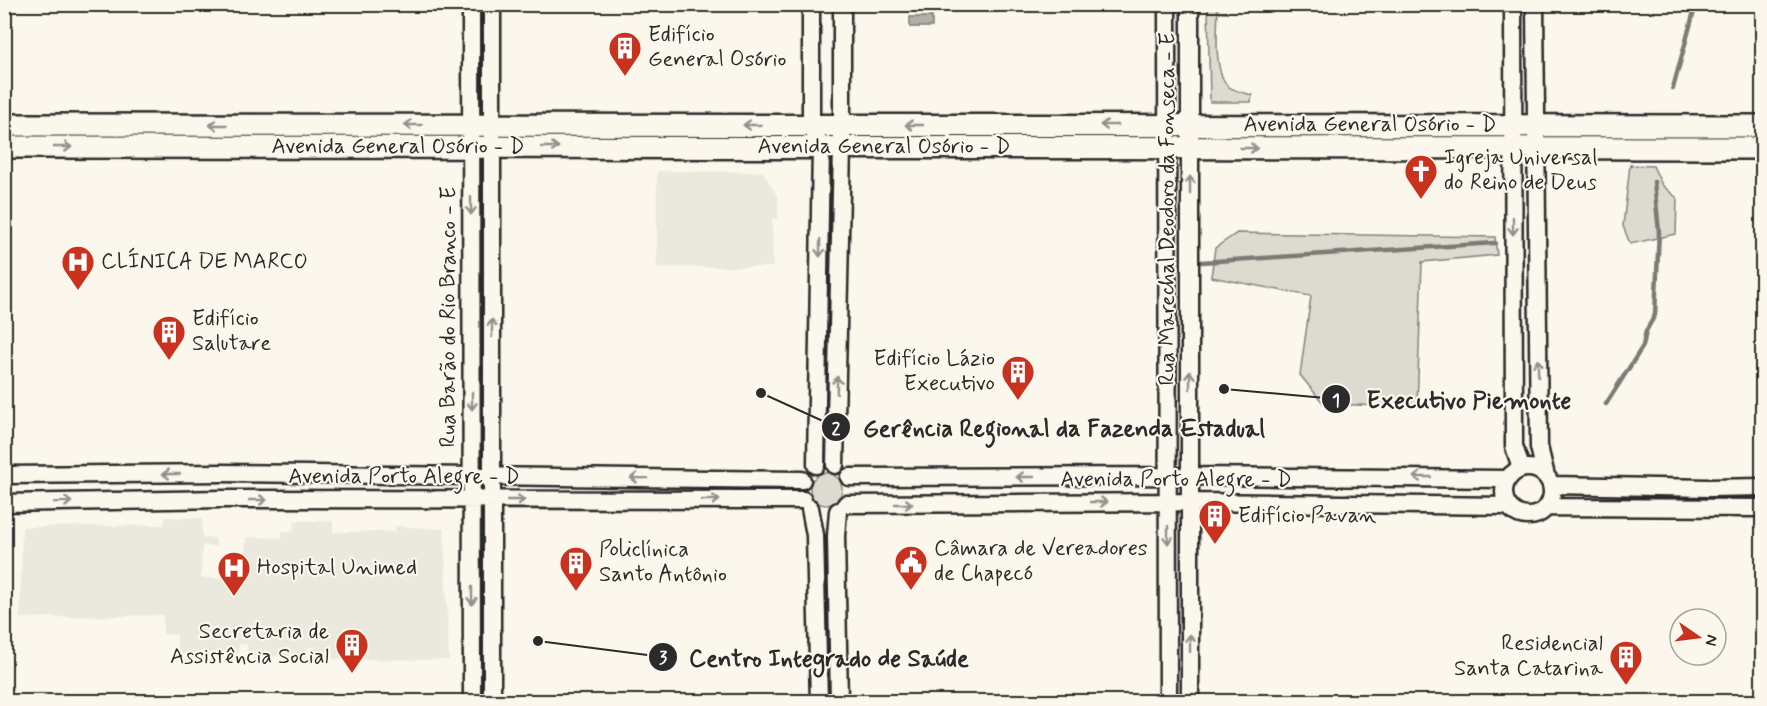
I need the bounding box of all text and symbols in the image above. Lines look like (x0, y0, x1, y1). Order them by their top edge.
place label: Edifício General Osório (648, 21, 787, 74)
building icon: Edifício General Osório (607, 30, 643, 77)
street label: Rua Marechal Deodoro da Fonseca - E (1154, 32, 1182, 386)
street label: Avenida General Osório - D (1244, 111, 1496, 139)
one-way arrow (209, 119, 229, 131)
one-way arrow (404, 119, 424, 131)
one-way arrow (743, 119, 763, 131)
one-way arrow (904, 119, 924, 131)
one-way arrow (1099, 119, 1119, 131)
street label: Avenida General Osório - D (272, 133, 524, 161)
street label: Avenida General Osório - D (758, 133, 1010, 161)
one-way arrow (52, 141, 72, 153)
one-way arrow (540, 141, 560, 153)
one-way arrow (1238, 142, 1258, 154)
place label: Igreja Universal do Reino de Deus (1444, 144, 1598, 197)
church icon: Igreja Universal do Reino de Deus (1403, 153, 1439, 200)
one-way arrow (1184, 176, 1196, 196)
street label: Rua Barão do Rio Branco - E (435, 186, 463, 448)
one-way arrow (465, 195, 477, 215)
one-way arrow (1507, 216, 1519, 236)
one-way arrow (814, 237, 826, 257)
hospital icon: CLÍNICA DE MARCO (60, 244, 96, 291)
place label: CLÍNICA DE MARCO (101, 247, 308, 276)
place label: Edifício Salutare (192, 305, 271, 358)
building icon: Edifício Salutare (151, 314, 187, 361)
one-way arrow (486, 319, 498, 339)
place label: Edifício Lázio Executivo (874, 345, 995, 398)
building icon: Edifício Lázio Executivo (1000, 354, 1036, 401)
one-way arrow (1532, 358, 1544, 378)
one-way arrow (1184, 371, 1196, 391)
one-way arrow (831, 376, 843, 396)
callout: Executivo Piemonte (1321, 378, 1587, 420)
text: Executivo Piemonte (1367, 386, 1572, 417)
text: 1 (1332, 389, 1340, 413)
one-way arrow (466, 390, 478, 410)
callout: Gerência Regional da Fazenda Estadual (821, 406, 1277, 448)
text: Gerência Regional da Fazenda Estadual (863, 414, 1265, 448)
text: 2 (832, 417, 841, 441)
street label: Avenida Porto Alegre - D (288, 463, 520, 494)
street label: Avenida Porto Alegre - D (1060, 466, 1292, 497)
one-way arrow (161, 468, 181, 480)
one-way arrow (1015, 471, 1035, 483)
one-way arrow (629, 472, 649, 484)
one-way arrow (1413, 472, 1433, 483)
one-way arrow (247, 494, 267, 506)
one-way arrow (505, 494, 525, 506)
one-way arrow (700, 494, 720, 506)
one-way arrow (1089, 496, 1109, 508)
one-way arrow (52, 497, 72, 508)
one-way arrow (894, 498, 914, 509)
building icon: Edifício Pavan (1197, 498, 1233, 545)
place label: Edifício Pavan (1238, 502, 1376, 530)
one-way arrow (1162, 524, 1174, 544)
place label: Câmara de Vereadores de Chapecó (934, 535, 1148, 588)
place label: Policlínica Santo Antônio (599, 536, 727, 589)
public building icon: Câmara de Vereadores de Chapecó (893, 544, 929, 591)
building icon: Policlínica Santo Antônio (558, 545, 594, 592)
hospital icon: Hospital Unimed (216, 550, 252, 597)
place label: Hospital Unimed (257, 554, 417, 582)
one-way arrow (466, 585, 478, 605)
north arrow (1668, 607, 1728, 667)
place label: Secretaria de Assistência Social (170, 618, 329, 671)
building icon: Secretaria de Assistência Social (334, 627, 370, 674)
place label: Residencial Santa Catarina (1454, 630, 1604, 683)
text: N (1700, 633, 1723, 648)
one-way arrow (1184, 634, 1196, 654)
callout: Centro Integrado de Saúde (648, 636, 980, 678)
building icon: Residencial Santa Catarina (1608, 639, 1644, 686)
text: Centro Integrado de Saúde (689, 644, 969, 678)
text: 3 (659, 646, 668, 670)

